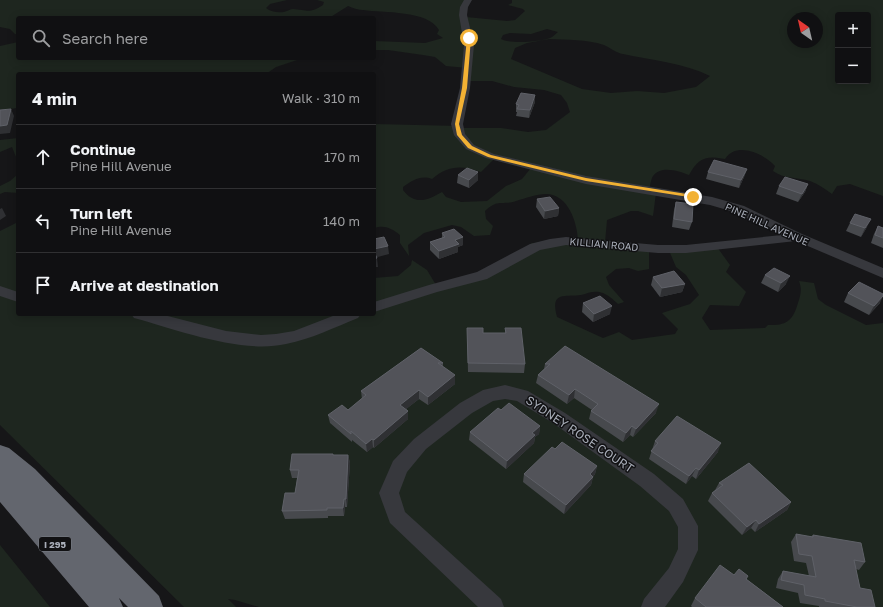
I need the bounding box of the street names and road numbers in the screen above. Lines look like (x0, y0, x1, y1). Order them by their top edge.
street label: PINE HILL AVENUE (723, 200, 811, 248)
street label: KILLIAN ROAD (569, 235, 639, 253)
street label: SYDNEY ROSE COURT (523, 392, 637, 476)
road number: I 295 (39, 537, 71, 551)

